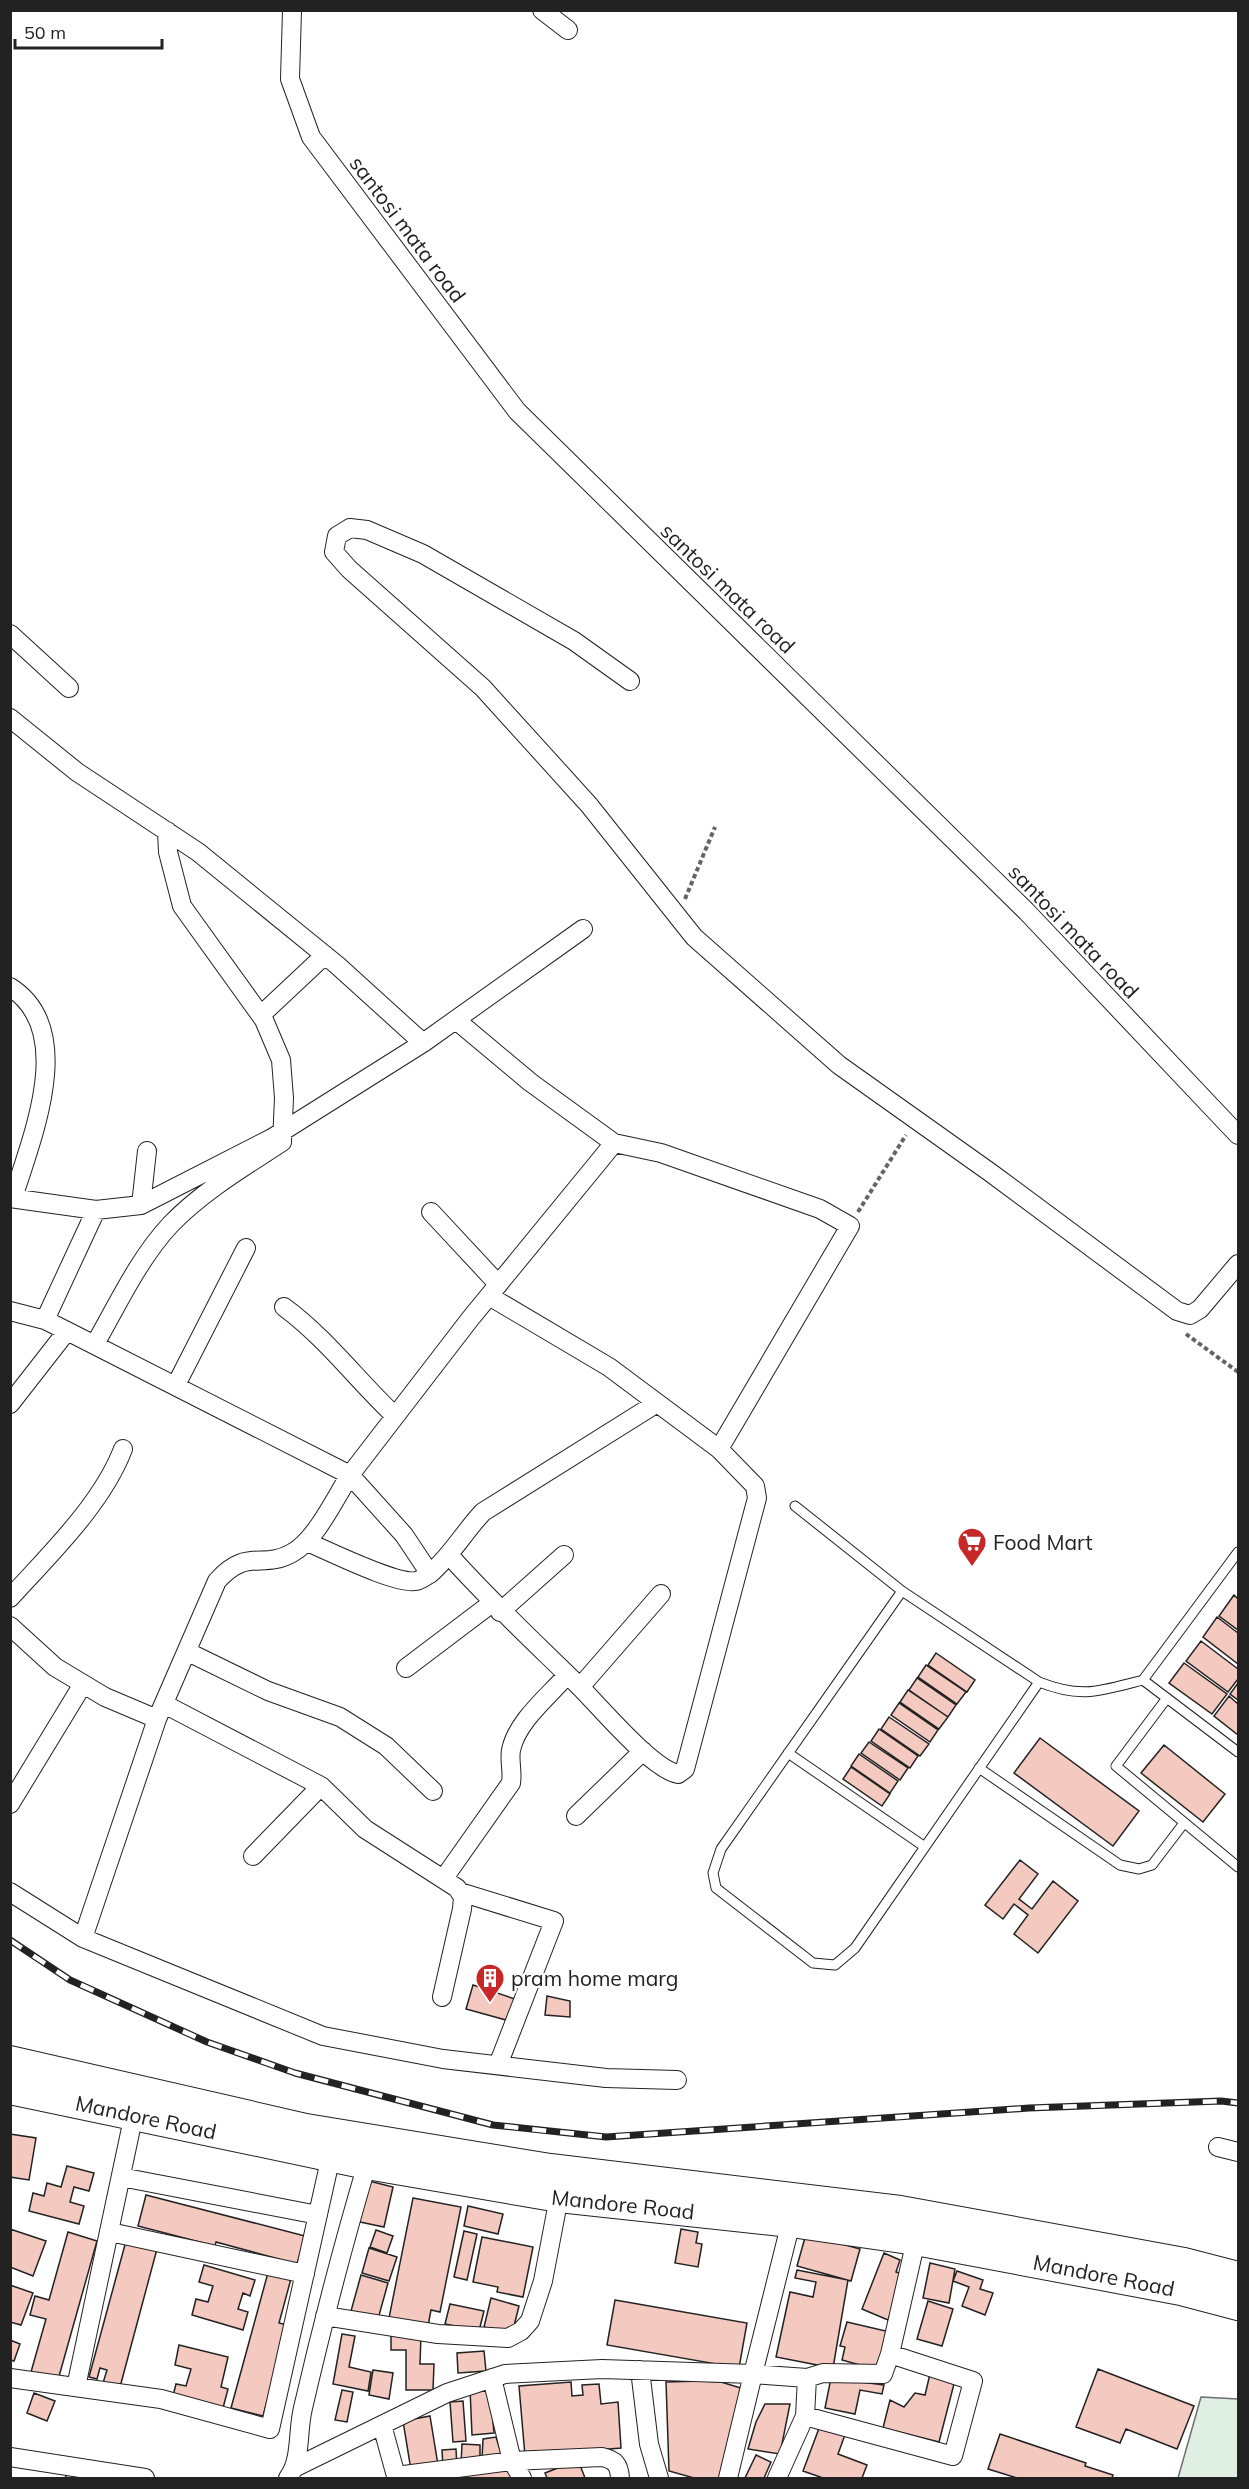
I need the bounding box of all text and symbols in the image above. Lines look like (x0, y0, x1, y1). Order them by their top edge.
scale bar (15, 12, 162, 50)
text: 50 m (24, 21, 66, 44)
street label: santosi mata road (344, 151, 472, 307)
street label: santosi mata road (655, 517, 801, 659)
street label: santosi mata road (1003, 858, 1145, 1004)
supermarket icon: Food Mart (956, 1526, 988, 1568)
place label: Food Mart (993, 1529, 1093, 1555)
building icon: pram home marg (474, 1962, 506, 2004)
place label: pram home marg (511, 1965, 678, 1991)
street label: Mandore Road (73, 2089, 219, 2145)
street label: Mandore Road (550, 2184, 696, 2224)
street label: Mandore Road (1031, 2249, 1177, 2301)

